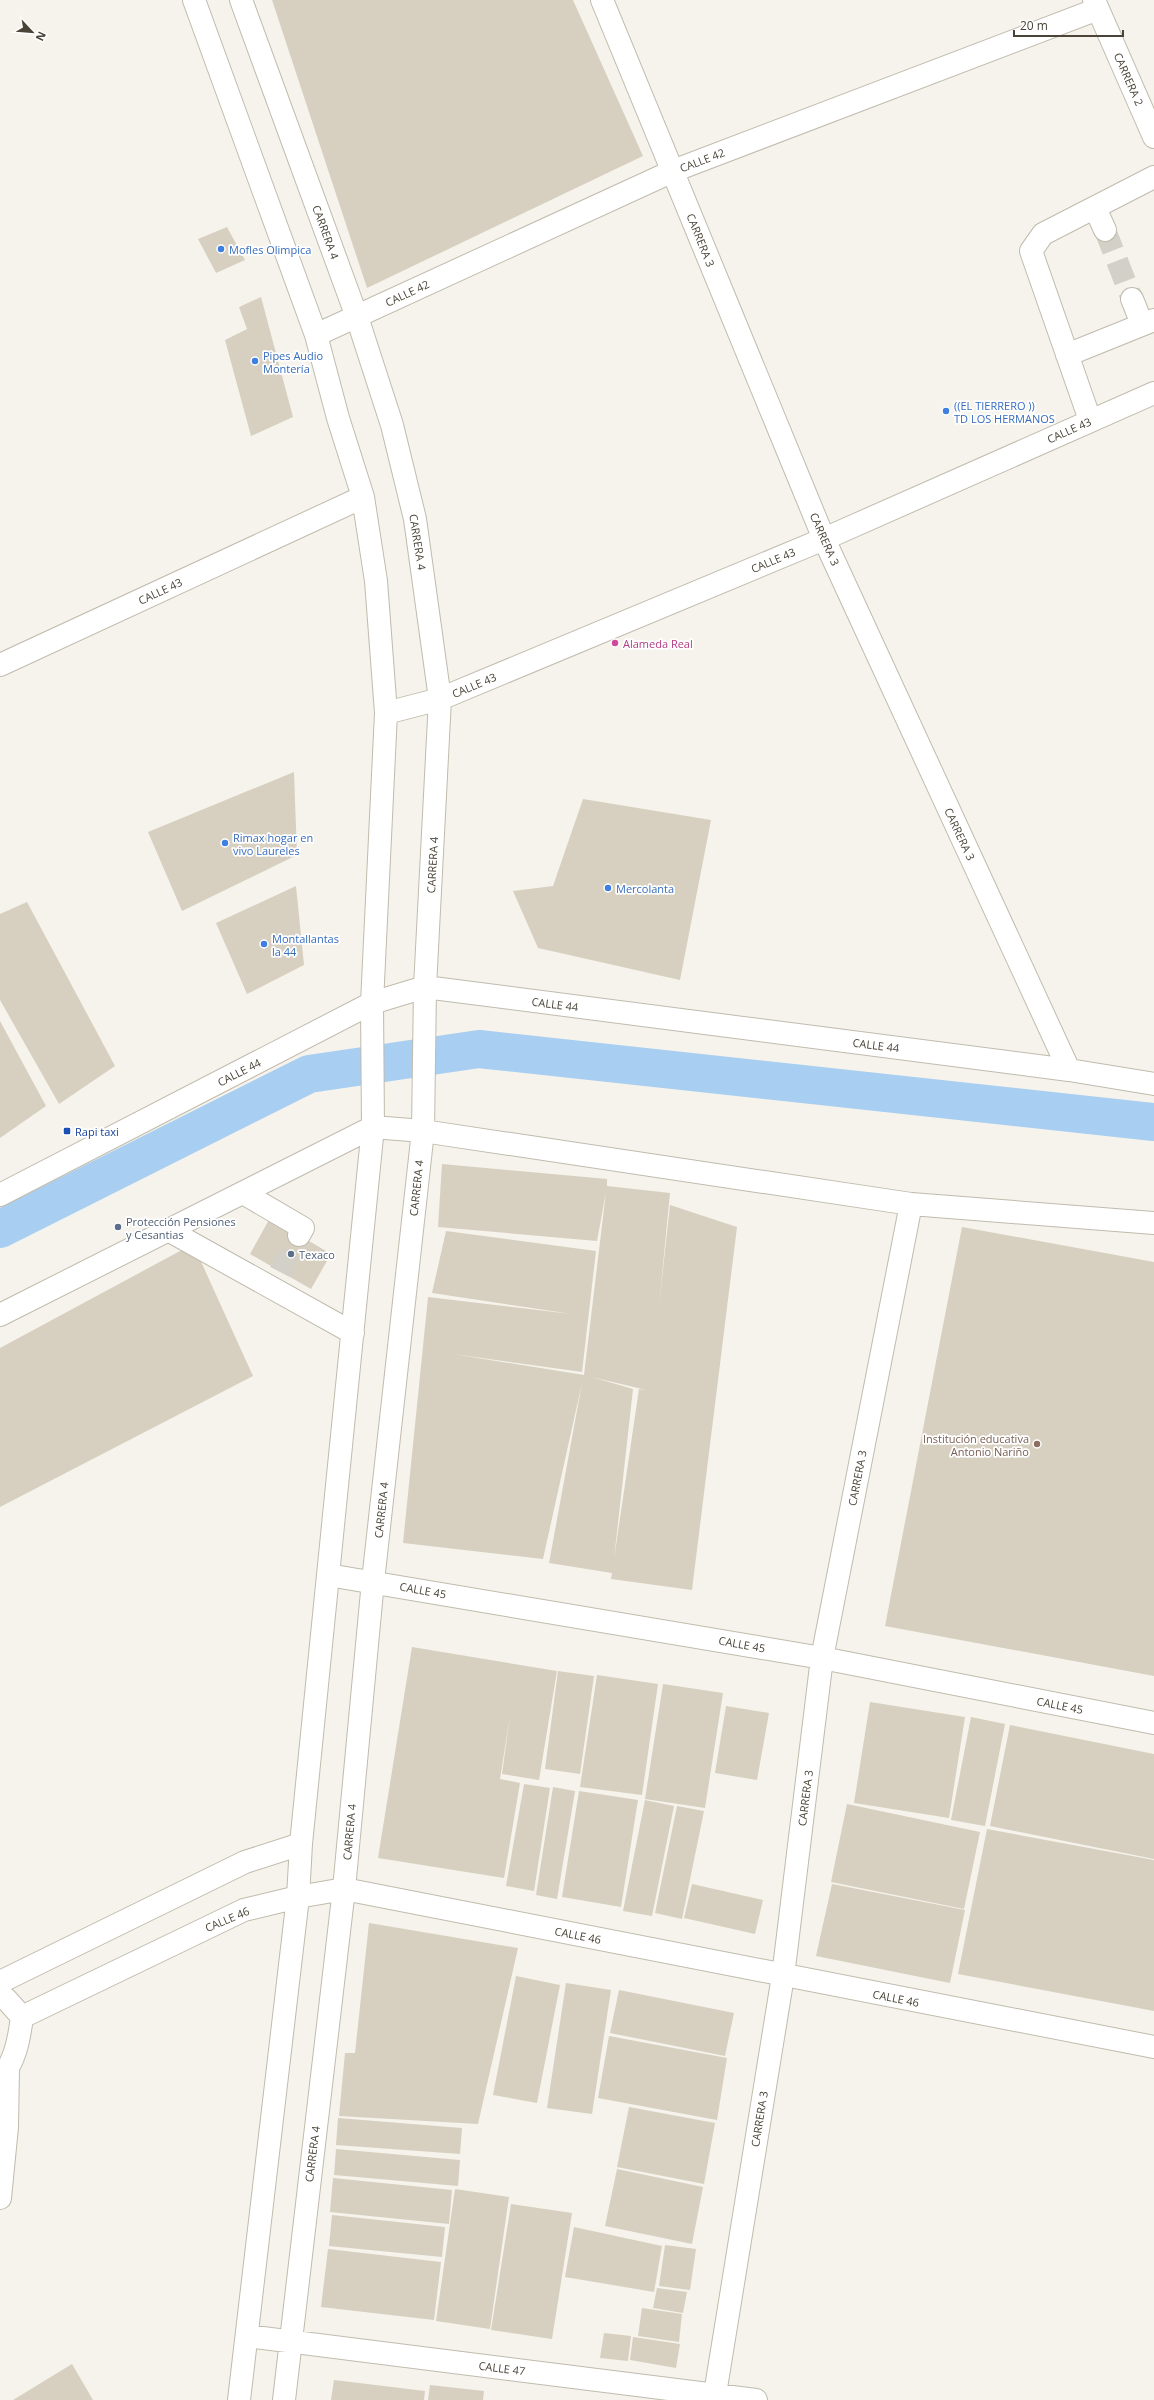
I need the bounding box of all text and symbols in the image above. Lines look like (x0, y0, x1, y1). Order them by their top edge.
north arrow (12, 12, 52, 52)
scale bar (1014, 12, 1123, 38)
text: 20 m (1020, 17, 1048, 34)
text: N (33, 29, 50, 44)
street label: CARRERA 2 (1111, 50, 1147, 108)
street label: CALLE 42 (677, 145, 727, 175)
street label: CARRERA 4 (309, 203, 343, 262)
street label: CARRERA 3 (683, 211, 719, 269)
place label: Mofles Olimpica (229, 242, 311, 257)
marker: Mofles Olimpica (216, 244, 226, 254)
street label: CALLE 42 (383, 276, 431, 310)
place label: Pipes Audio Montería (263, 348, 324, 376)
marker: Pipes Audio Montería (250, 356, 260, 366)
place label: ((EL TIERRERO )) TD LOS HERMANOS (954, 398, 1055, 426)
marker: ((EL TIERRERO )) TD LOS HERMANOS (941, 406, 951, 416)
street label: CALLE 43 (1045, 414, 1093, 446)
street label: CARRERA 3 (807, 510, 843, 568)
street label: CARRERA 4 (406, 513, 430, 572)
street label: CALLE 43 (748, 544, 798, 576)
street label: CALLE 43 (136, 574, 184, 608)
place label: Alameda Real (623, 636, 693, 651)
marker: Alameda Real (610, 638, 620, 648)
street label: CALLE 43 (449, 669, 499, 701)
street label: CARRERA 3 (941, 805, 979, 863)
place label: Rimax hogar en vivo Laureles (233, 830, 313, 858)
street label: CARRERA 4 (423, 836, 441, 894)
marker: Rimax hogar en vivo Laureles (220, 838, 230, 848)
place label: Mercolanta (616, 881, 674, 896)
marker: Mercolanta (603, 883, 613, 893)
place label: Montallantas la 44 (272, 931, 339, 959)
marker: Montallantas la 44 (259, 939, 269, 949)
street label: CALLE 44 (531, 994, 580, 1014)
street label: CALLE 44 (852, 1035, 901, 1055)
street label: CALLE 44 (215, 1054, 264, 1089)
place label: Rapi taxi (75, 1124, 119, 1139)
marker: Rapi taxi (62, 1126, 72, 1136)
street label: CARRERA 4 (406, 1158, 426, 1217)
place label: Protección Pensiones y Cesantias (126, 1214, 236, 1242)
marker: Protección Pensiones y Cesantias (113, 1222, 123, 1232)
place label: Texaco (299, 1247, 335, 1262)
marker: Texaco (286, 1249, 296, 1259)
place label: Institución educativa Antonio Nariño (923, 1431, 1029, 1459)
marker: Institución educativa Antonio Nariño (1032, 1439, 1042, 1449)
street label: CARRERA 3 (844, 1449, 870, 1507)
street label: CARRERA 4 (371, 1480, 391, 1539)
street label: CALLE 45 (399, 1579, 447, 1601)
street label: CALLE 45 (718, 1633, 766, 1655)
street label: CALLE 45 (1036, 1693, 1084, 1717)
street label: CARRERA 3 (794, 1769, 816, 1827)
street label: CARRERA 4 (339, 1803, 359, 1861)
street label: CALLE 46 (202, 1903, 252, 1935)
street label: CALLE 46 (554, 1923, 602, 1947)
street label: CALLE 46 (872, 1986, 920, 2010)
street label: CARRERA 3 (747, 2090, 771, 2148)
street label: CARRERA 4 (301, 2124, 323, 2183)
street label: CALLE 47 (478, 2358, 526, 2378)

